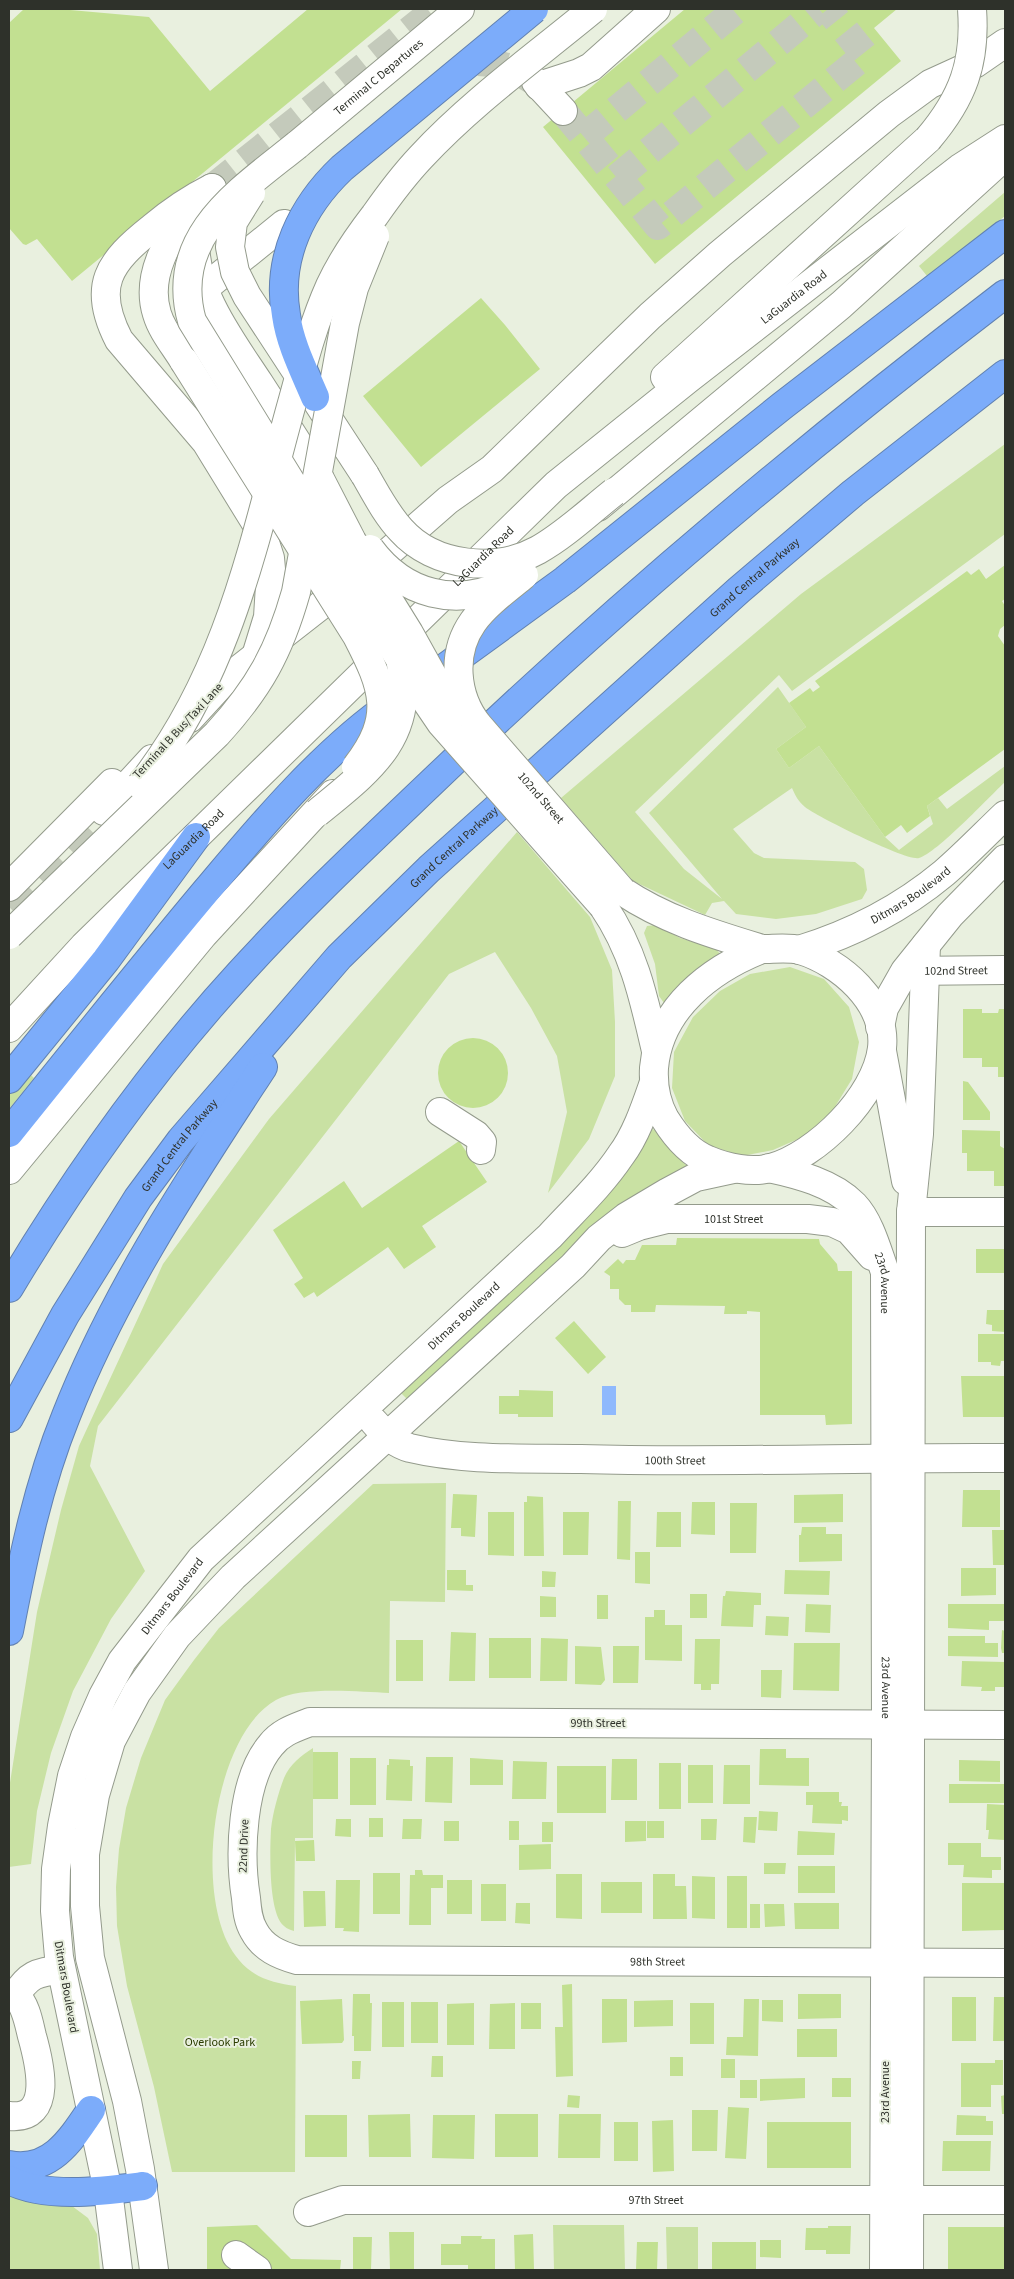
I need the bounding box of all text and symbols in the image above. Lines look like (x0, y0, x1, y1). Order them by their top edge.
street label: Terminal C Departures (330, 35, 427, 119)
street label: LaGuardia Road (757, 266, 830, 328)
street label: LaGuardia Road (449, 522, 518, 590)
street label: Grand Central Parkway (706, 533, 804, 621)
street label: Terminal B Bus/Taxi Lane (129, 679, 227, 783)
street label: 102nd Street (514, 768, 568, 827)
street label: Grand Central Parkway (406, 802, 502, 892)
street label: LaGuardia Road (159, 805, 228, 873)
street label: Ditmars Boulevard (868, 862, 954, 928)
street label: 102nd Street (924, 962, 988, 979)
street label: Grand Central Parkway (137, 1095, 222, 1195)
street label: 101st Street (704, 1211, 763, 1228)
street label: 23rd Avenue (870, 1250, 894, 1314)
street label: Ditmars Boulevard (424, 1278, 504, 1354)
street label: 100th Street (645, 1452, 706, 1469)
street label: Ditmars Boulevard (137, 1554, 207, 1638)
street label: 23rd Avenue (877, 1657, 894, 1719)
street label: 99th Street (571, 1715, 625, 1732)
street label: 22nd Drive (235, 1819, 253, 1873)
street label: Ditmars Boulevard (50, 1940, 82, 2034)
street label: 98th Street (630, 1953, 685, 1970)
park label: Overlook Park (185, 2034, 255, 2051)
street label: 23rd Avenue (877, 2061, 894, 2123)
street label: 97th Street (628, 2192, 684, 2209)

